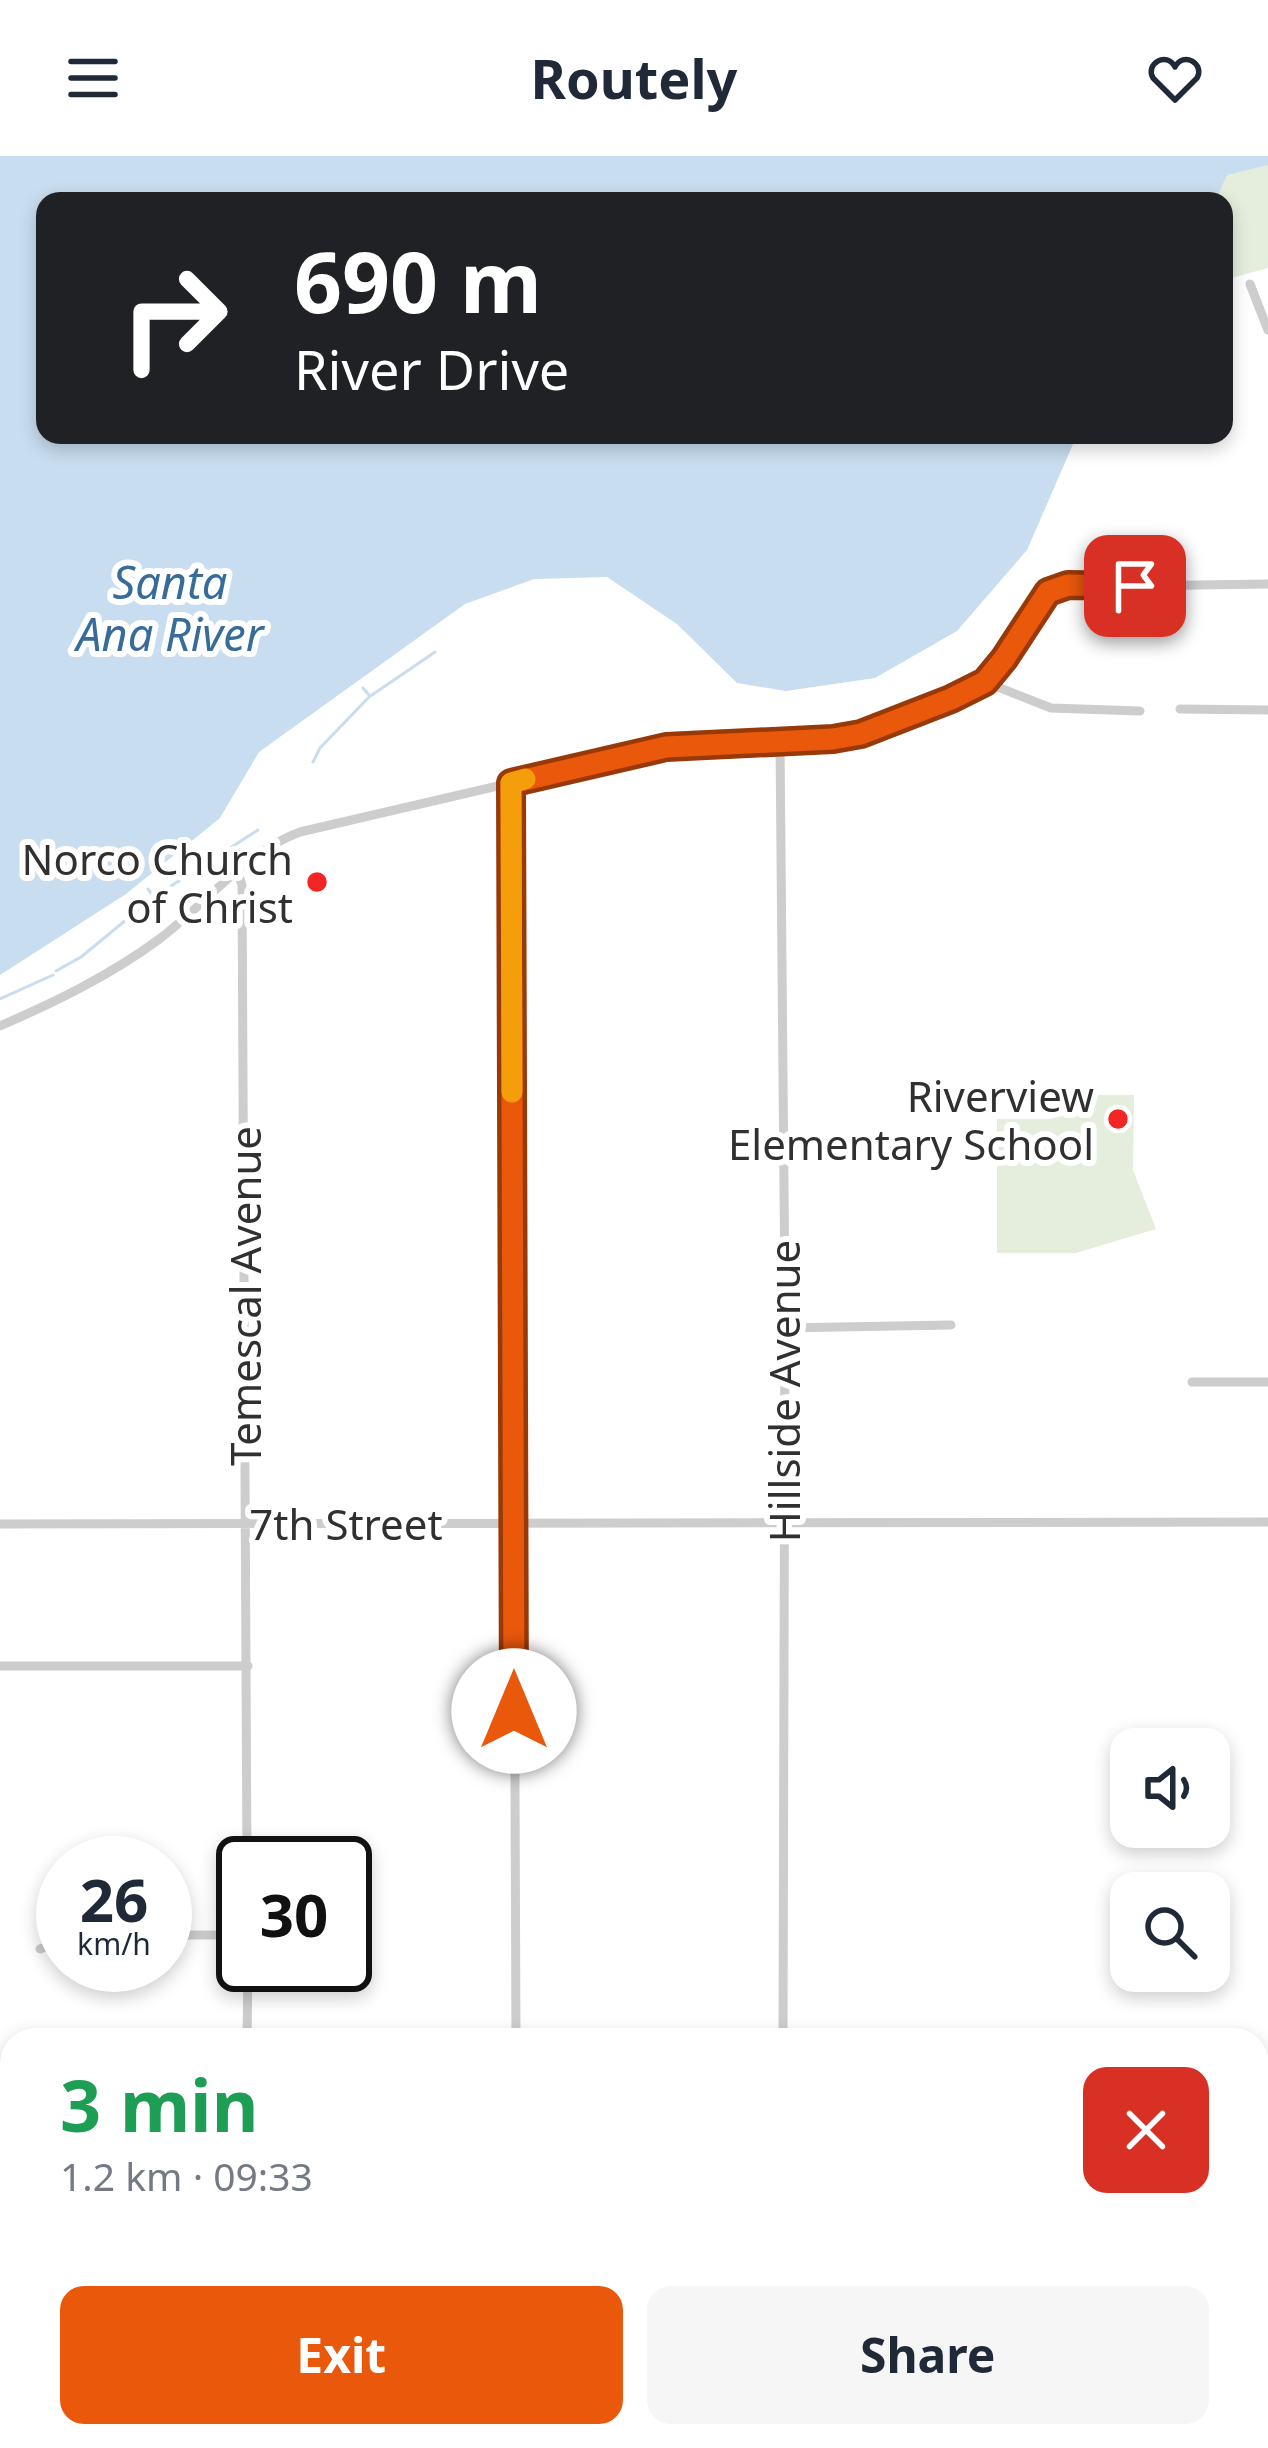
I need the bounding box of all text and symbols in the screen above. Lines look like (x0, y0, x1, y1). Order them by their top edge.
text: Routely (531, 41, 737, 115)
icon: menu (60, 45, 126, 111)
icon: heart (1142, 45, 1208, 111)
text: 690 m (294, 223, 542, 338)
icon: right (96, 240, 252, 396)
text: River Drive (294, 332, 569, 406)
pin (1084, 535, 1186, 637)
water label: Santa Ana River (73, 551, 266, 664)
icon: arrive (1102, 553, 1168, 619)
place label: Norco Church of Christ (22, 830, 293, 935)
marker: Norco Church of Christ (304, 869, 330, 895)
place label: Riverview Elementary School (728, 1067, 1094, 1172)
marker: Riverview Elementary School (1105, 1106, 1131, 1132)
street label: Temescal Avenue (216, 1126, 273, 1466)
street label: Hillside Avenue (755, 1240, 812, 1542)
street label: 7th Street (249, 1495, 443, 1552)
position arrow (451, 1648, 577, 1774)
map controls (1110, 1728, 1230, 1992)
button: sound (1110, 1728, 1230, 1848)
speed limit sign: 30 (216, 1836, 372, 1992)
text: 26 (80, 1858, 148, 1940)
button: search (1110, 1872, 1230, 1992)
text: km/h (77, 1923, 151, 1964)
text: 3 min (60, 2055, 258, 2153)
button: close (1083, 2067, 1209, 2193)
text: 1.2 km · 09:33 (60, 2149, 313, 2202)
button: Exit (60, 2286, 623, 2424)
button: Share (647, 2286, 1209, 2424)

